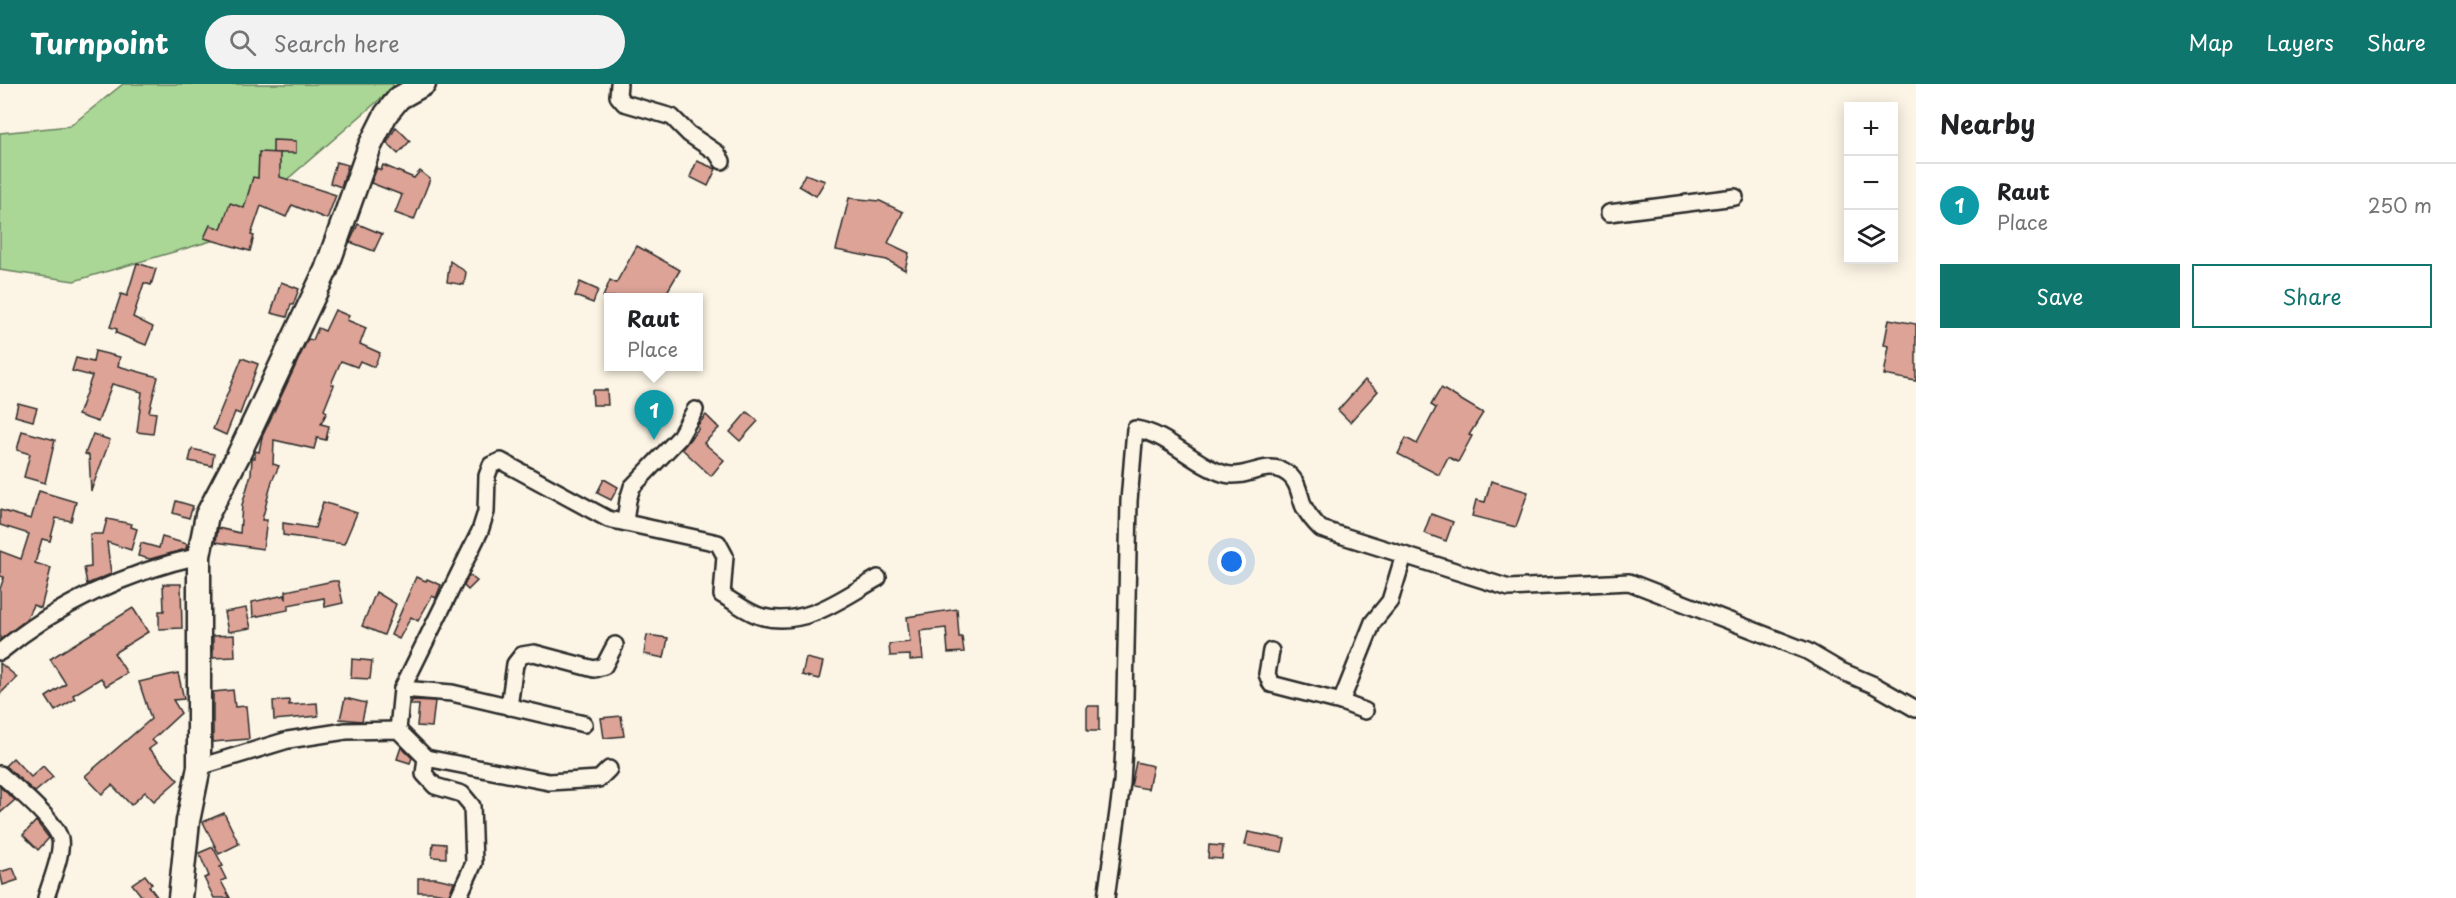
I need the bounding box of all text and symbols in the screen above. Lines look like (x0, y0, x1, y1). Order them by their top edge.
search box (205, 15, 625, 69)
text: Turnpoint (30, 21, 169, 64)
icon: search (226, 26, 259, 59)
text: Search here (274, 26, 400, 59)
text: Map (2189, 26, 2233, 58)
text: Layers (2266, 26, 2334, 58)
text: Share (2367, 26, 2426, 58)
map controls (1844, 102, 1898, 264)
button: + (1844, 102, 1898, 156)
text: Nearby (1940, 104, 2035, 143)
button: − (1844, 156, 1898, 210)
text: Raut (1997, 174, 2050, 207)
text: 1 (1955, 190, 1964, 220)
text: 250 m (2368, 190, 2432, 220)
text: Place (1997, 207, 2048, 237)
button: layers (1844, 210, 1898, 264)
button: Save (1940, 264, 2180, 328)
button: Share (2192, 264, 2432, 328)
popup (604, 293, 703, 371)
text: Raut (627, 301, 680, 334)
text: Place (627, 334, 678, 364)
pin: 1 (634, 390, 674, 440)
your location (1217, 547, 1246, 576)

